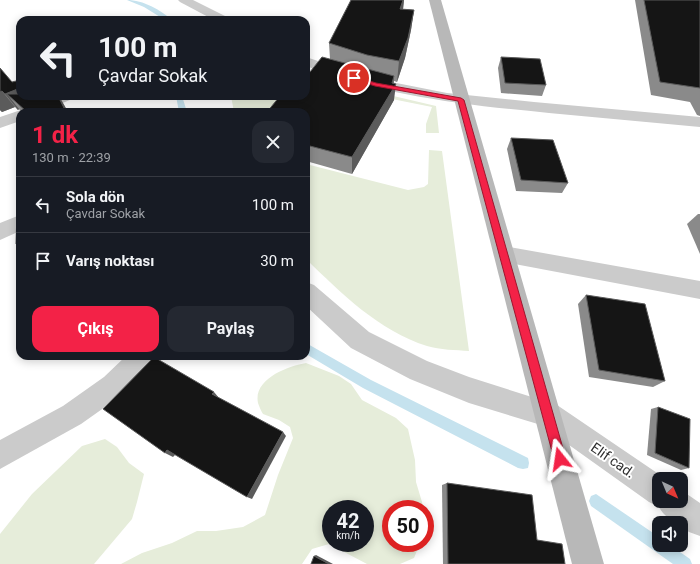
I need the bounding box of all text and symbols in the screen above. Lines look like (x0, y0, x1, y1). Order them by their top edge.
text: 100 m (98, 31, 177, 64)
icon: left (32, 32, 84, 84)
pin (337, 61, 371, 95)
text: Çavdar Sokak (98, 65, 207, 86)
icon: arrive (343, 67, 365, 89)
text: 1 dk (32, 121, 78, 149)
button: close (252, 121, 294, 163)
text: 130 m · 22:39 (32, 150, 111, 165)
text: Sola dön (66, 188, 125, 206)
icon: left (32, 194, 54, 216)
text: 100 m (252, 196, 294, 214)
text: Çavdar Sokak (66, 206, 145, 221)
icon: arrive (32, 250, 54, 272)
text: Varış noktası (66, 252, 154, 270)
text: 30 m (260, 252, 294, 270)
button: Çıkış (32, 306, 159, 352)
button: Paylaş (167, 306, 294, 352)
position arrow (539, 438, 581, 480)
street label: Elif cad. (588, 439, 638, 481)
north arrow (652, 472, 688, 508)
map controls (652, 472, 688, 552)
speed limit sign: 50 (382, 500, 434, 552)
text: 42 (337, 509, 359, 533)
button: sound (652, 516, 688, 552)
text: km/h (336, 530, 360, 541)

